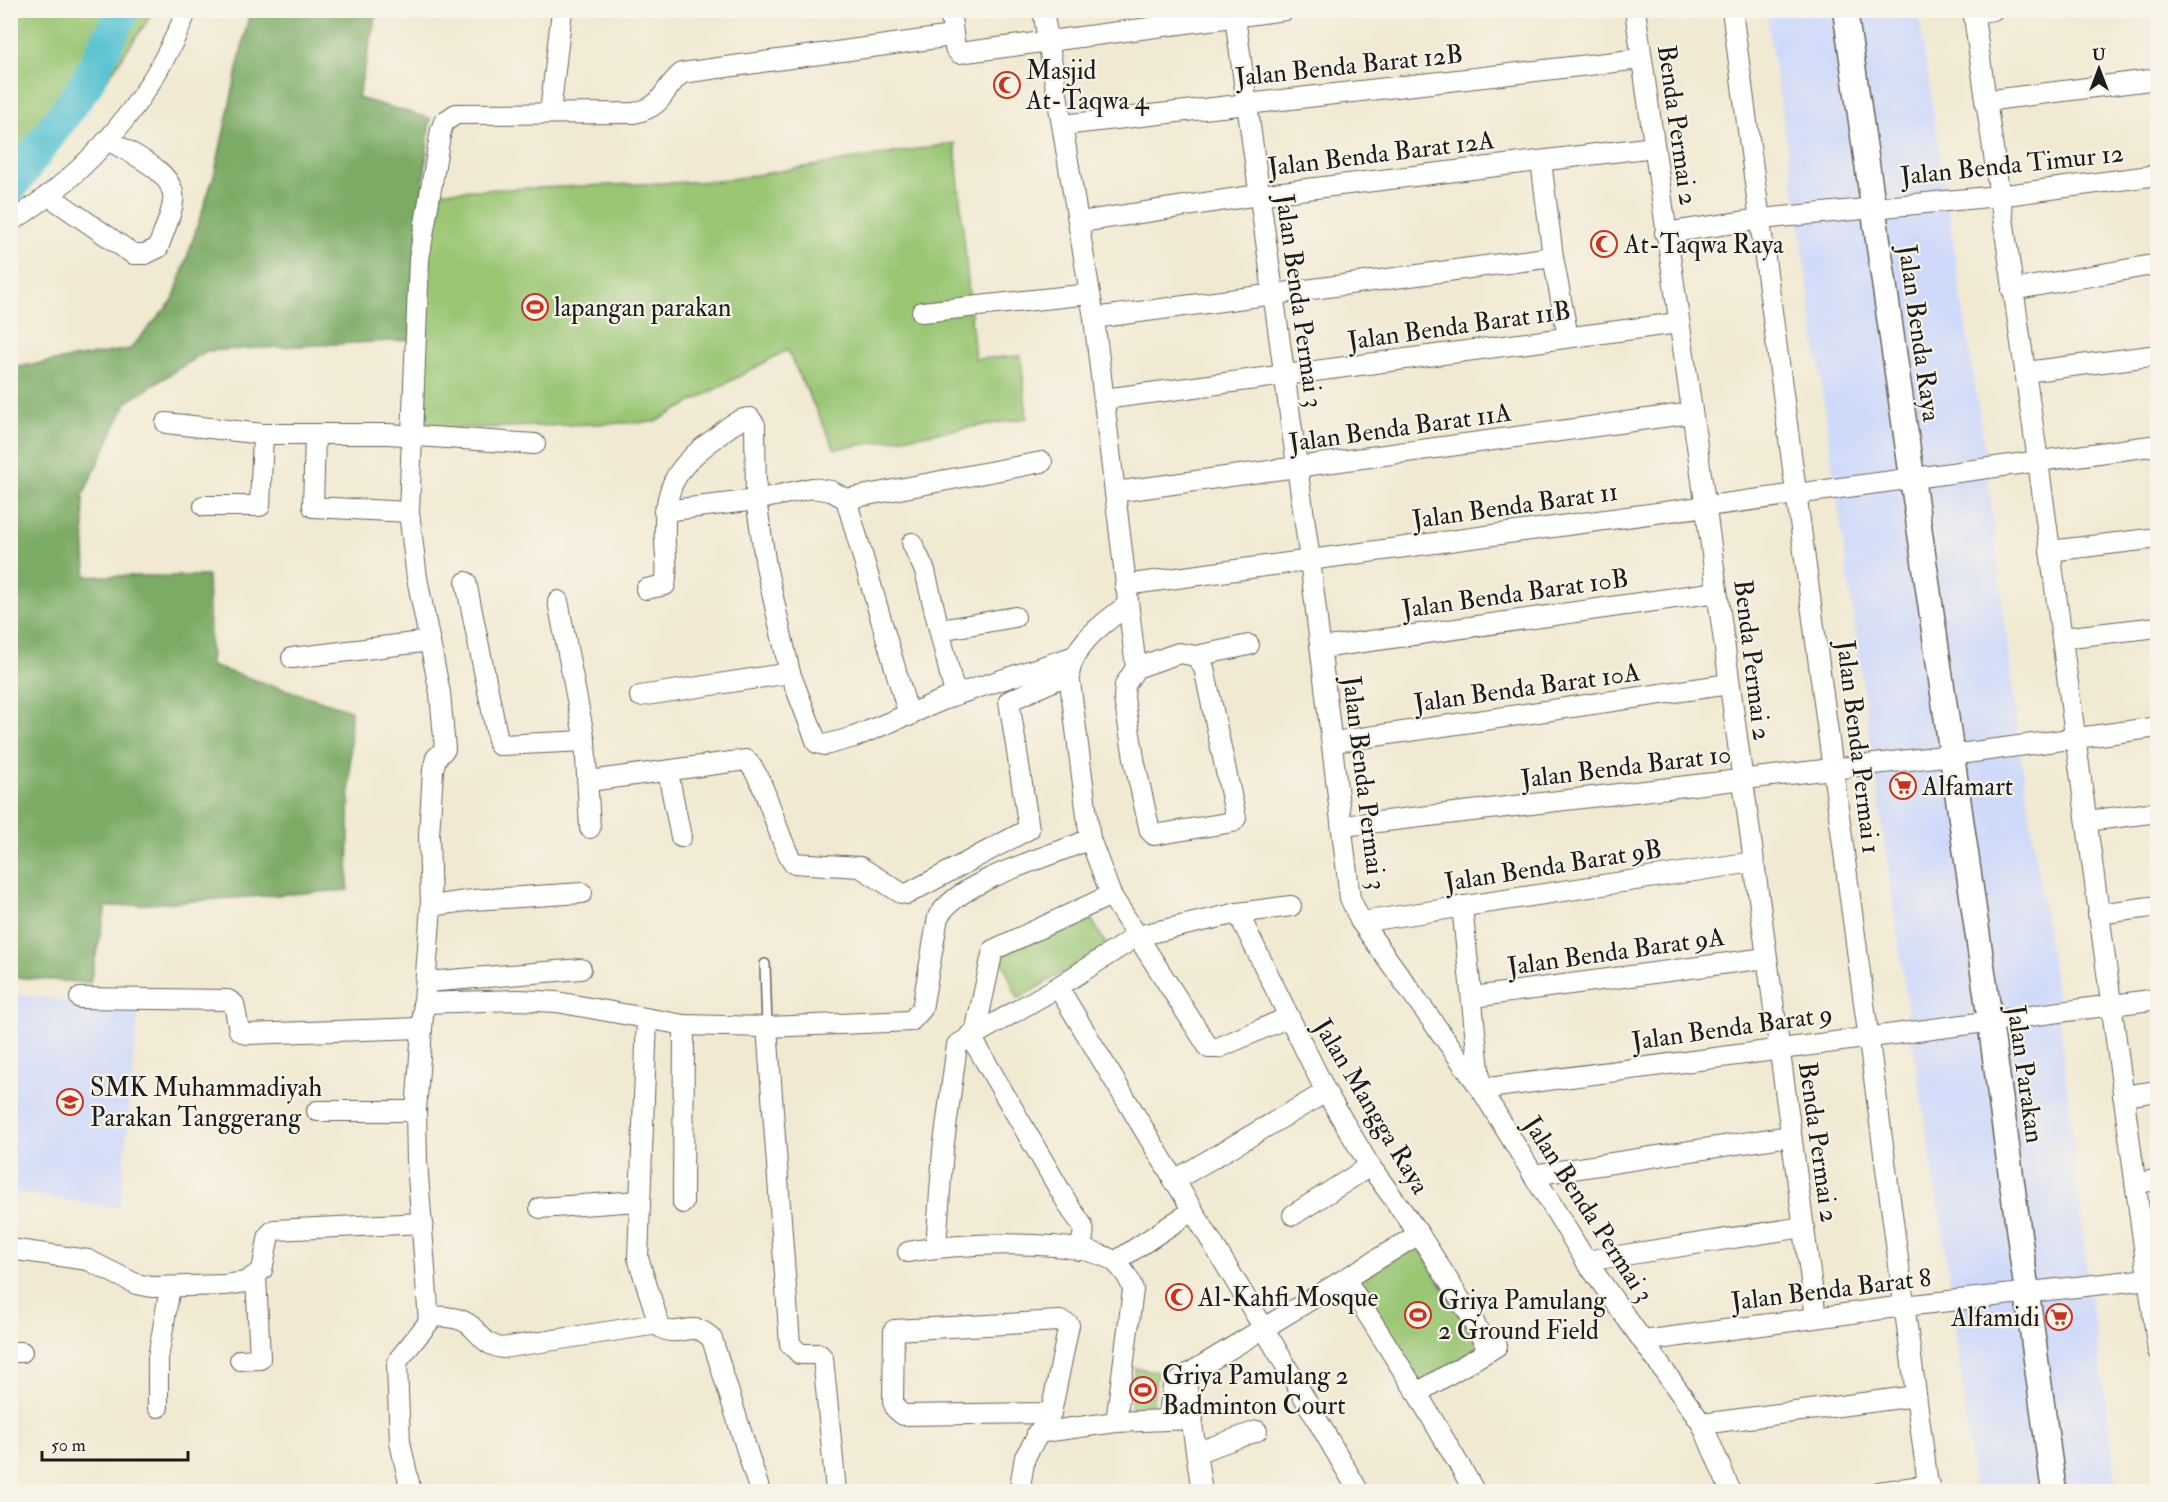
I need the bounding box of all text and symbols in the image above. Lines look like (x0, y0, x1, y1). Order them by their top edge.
street label: Jalan Benda Barat 12B (1233, 38, 1464, 94)
north arrow (2069, 39, 2129, 99)
street label: Benda Permai 2 (1650, 43, 1704, 207)
text: U (2092, 45, 2106, 65)
place label: Masjid At-Taqwa 4 (1025, 55, 1150, 117)
mosque icon: Masjid At-Taqwa 4 (992, 70, 1022, 100)
street label: Jalan Benda Barat 12A (1265, 124, 1497, 184)
street label: Jalan Benda Timur 12 (1898, 137, 2125, 193)
street label: Jalan Benda Permai 3 (1268, 191, 1330, 410)
mosque icon: At-Taqwa Raya (1589, 229, 1619, 259)
place label: At-Taqwa Raya (1623, 229, 1784, 261)
street label: Jalan Benda Raya (1891, 242, 1947, 424)
sports icon: lapangan parakan (520, 292, 550, 322)
place label: lapangan parakan (554, 292, 731, 325)
street label: Jalan Benda Barat 11B (1345, 295, 1573, 358)
street label: Jalan Benda Barat 11A (1286, 396, 1514, 460)
street label: Jalan Benda Barat 11 (1409, 476, 1620, 536)
street label: Jalan Benda Barat 10B (1399, 562, 1631, 626)
street label: Benda Permai 2 (1726, 578, 1778, 742)
street label: Jalan Benda Permai 1 (1829, 638, 1887, 856)
street label: Jalan Benda Barat 10A (1411, 656, 1643, 720)
street label: Jalan Benda Permai 3 (1335, 673, 1393, 892)
street label: Jalan Benda Barat 10 (1518, 738, 1733, 796)
supermarket icon: Alfamart (1888, 771, 1918, 801)
place label: Alfamart (1921, 771, 2013, 803)
street label: Jalan Benda Barat 9B (1441, 833, 1664, 899)
street label: Jalan Benda Barat 9A (1505, 921, 1727, 983)
street label: Jalan Benda Barat 9 (1629, 998, 1835, 1058)
street label: Jalan Parakan (1999, 1002, 2051, 1145)
street label: Jalan Mangga Raya (1306, 1012, 1436, 1200)
street label: Benda Permai 2 (1791, 1060, 1845, 1224)
place label: SMK Muhammadiyah Parakan Tanggerang (90, 1072, 322, 1134)
school or university icon: SMK Muhammadiyah Parakan Tanggerang (55, 1087, 85, 1117)
street label: Jalan Benda Permai 3 (1516, 1110, 1660, 1309)
street label: Jalan Benda Barat 8 (1728, 1262, 1933, 1318)
mosque icon: Al-Kahfi Mosque (1164, 1282, 1194, 1312)
place label: Al-Kahfi Mosque (1197, 1282, 1379, 1314)
place label: Griya Pamulang 2 Ground Field (1438, 1285, 1607, 1347)
sports icon: Griya Pamulang 2 Ground Field (1403, 1300, 1433, 1330)
place label: Alfamidi (1950, 1302, 2040, 1334)
supermarket icon: Alfamidi (2044, 1302, 2074, 1332)
place label: Griya Pamulang 2 Badminton Court (1162, 1360, 1349, 1422)
sports icon: Griya Pamulang 2 Badminton Court (1128, 1375, 1158, 1405)
scale bar (42, 1424, 188, 1462)
text: 50 m (51, 1434, 86, 1457)

